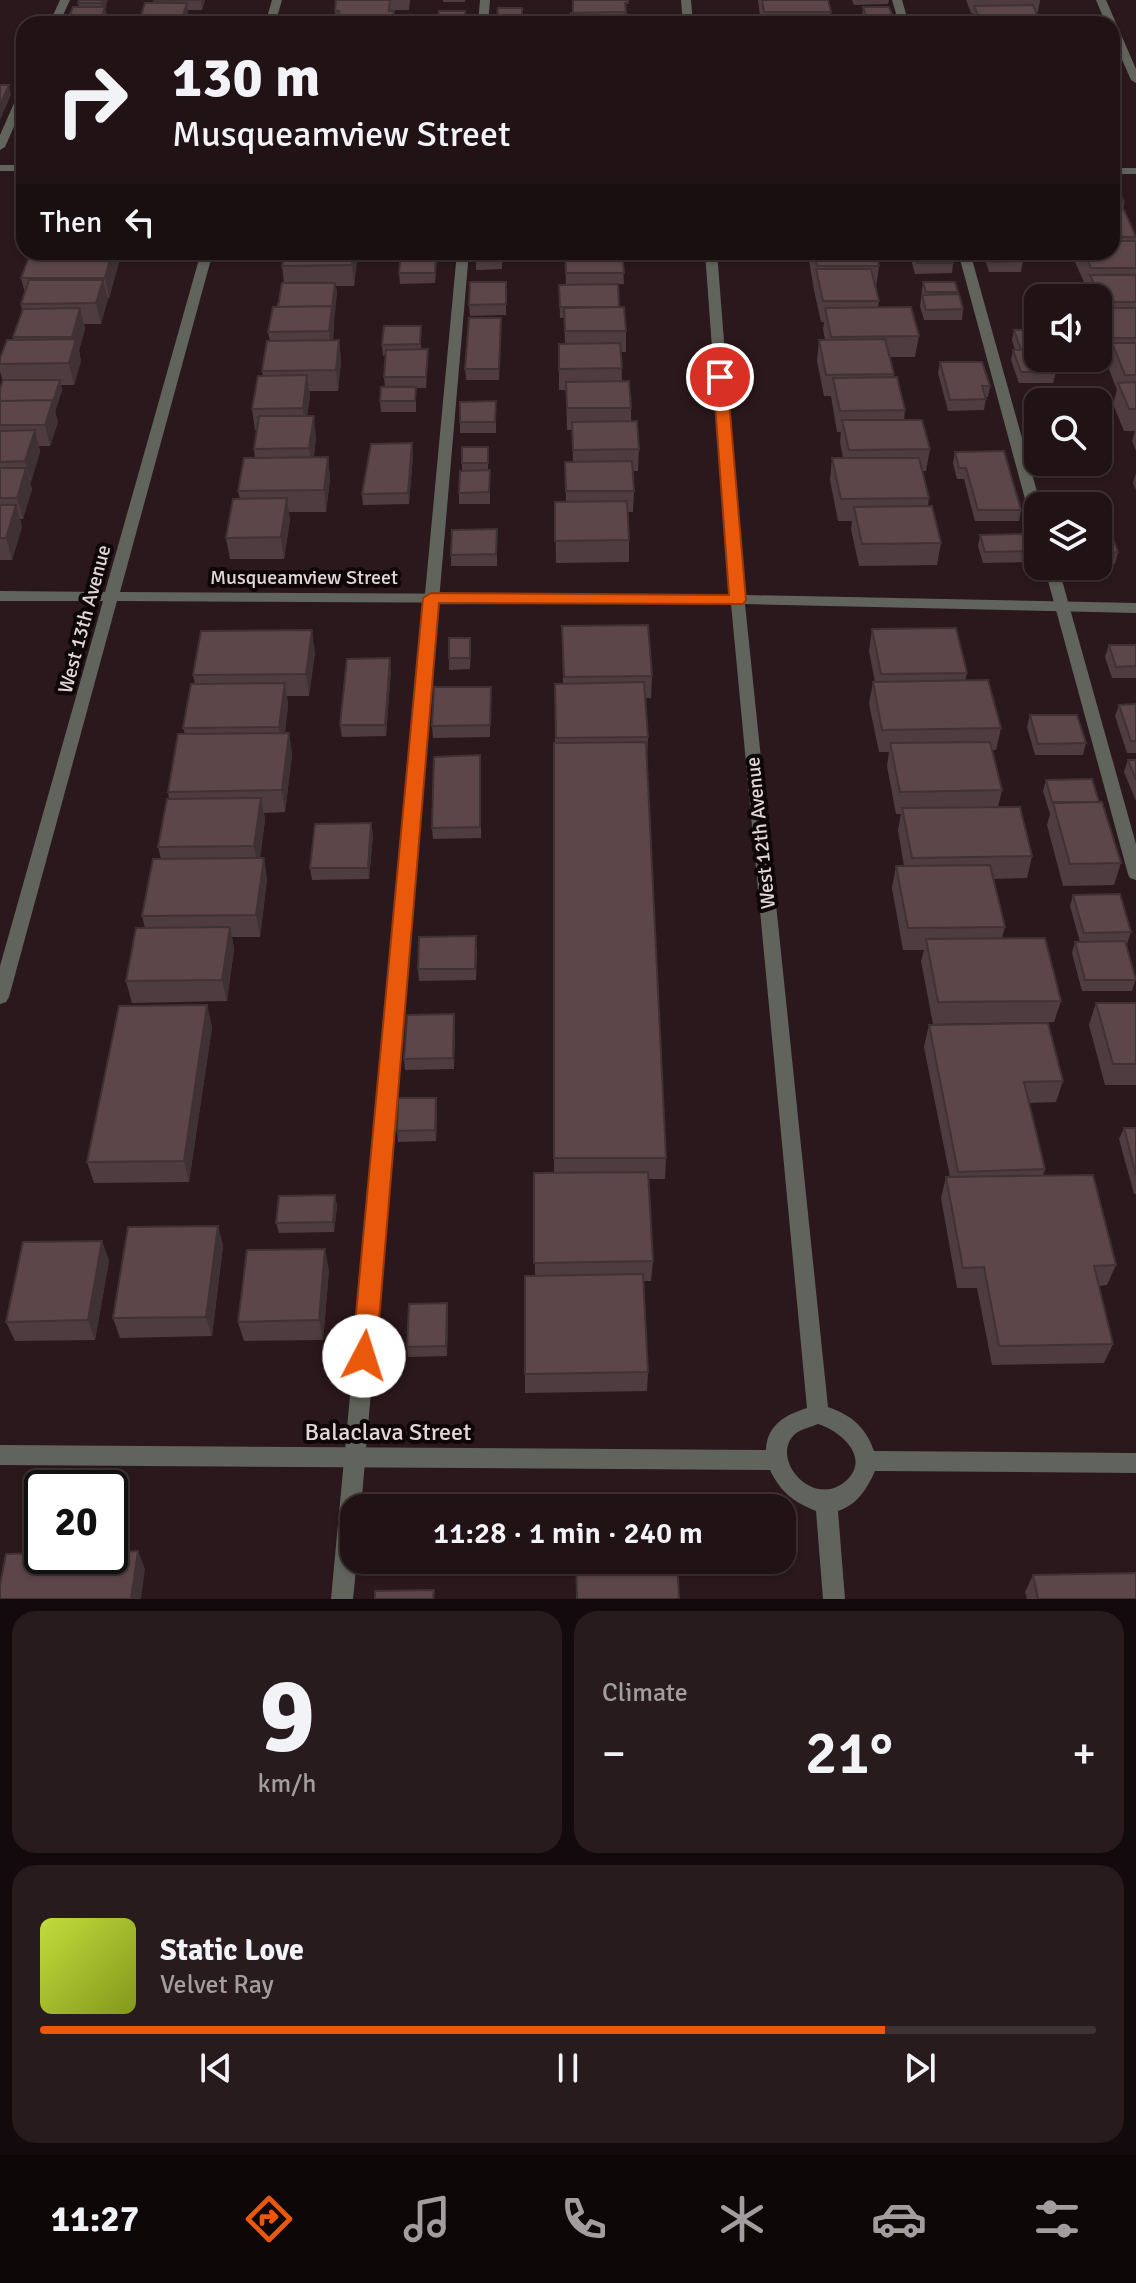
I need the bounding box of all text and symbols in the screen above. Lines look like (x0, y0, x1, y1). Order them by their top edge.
text: 130 m (172, 43, 320, 112)
icon: right (40, 48, 144, 152)
text: Musqueamview Street (172, 112, 511, 157)
icon: left (118, 200, 162, 244)
text: Then (40, 204, 102, 241)
map controls (1024, 284, 1112, 580)
button: sound (1024, 284, 1112, 372)
pin (686, 343, 754, 411)
icon: arrive (698, 355, 742, 399)
button: search (1024, 388, 1112, 476)
button: layers (1024, 492, 1112, 580)
street label: West 13th Avenue (53, 542, 116, 696)
street label: Musqueamview Street (210, 565, 398, 590)
street label: West 12th Avenue (740, 756, 781, 910)
position arrow (322, 1314, 406, 1398)
street label: Balaclava Street (305, 1417, 471, 1447)
speed limit sign: 20 (24, 1470, 128, 1574)
text: 11:28 · 1 min · 240 m (433, 1515, 703, 1552)
text: 9 (259, 1652, 315, 1780)
text: Climate (602, 1677, 688, 1709)
text: 21° (805, 1717, 893, 1791)
text: − (602, 1727, 626, 1781)
text: + (1072, 1727, 1096, 1781)
text: km/h (258, 1768, 316, 1800)
text: Static Love (160, 1932, 304, 1969)
text: Velvet Ray (160, 1969, 274, 2001)
icon: previous (194, 2046, 238, 2090)
icon: pause (546, 2046, 590, 2090)
icon: next (898, 2046, 942, 2090)
icon: directions (241, 2191, 297, 2247)
icon: music (399, 2191, 455, 2247)
icon: phone (556, 2191, 612, 2247)
icon: climate (714, 2191, 770, 2247)
icon: car (871, 2191, 927, 2247)
icon: filters (1029, 2191, 1085, 2247)
text: 11:27 (51, 2197, 139, 2242)

